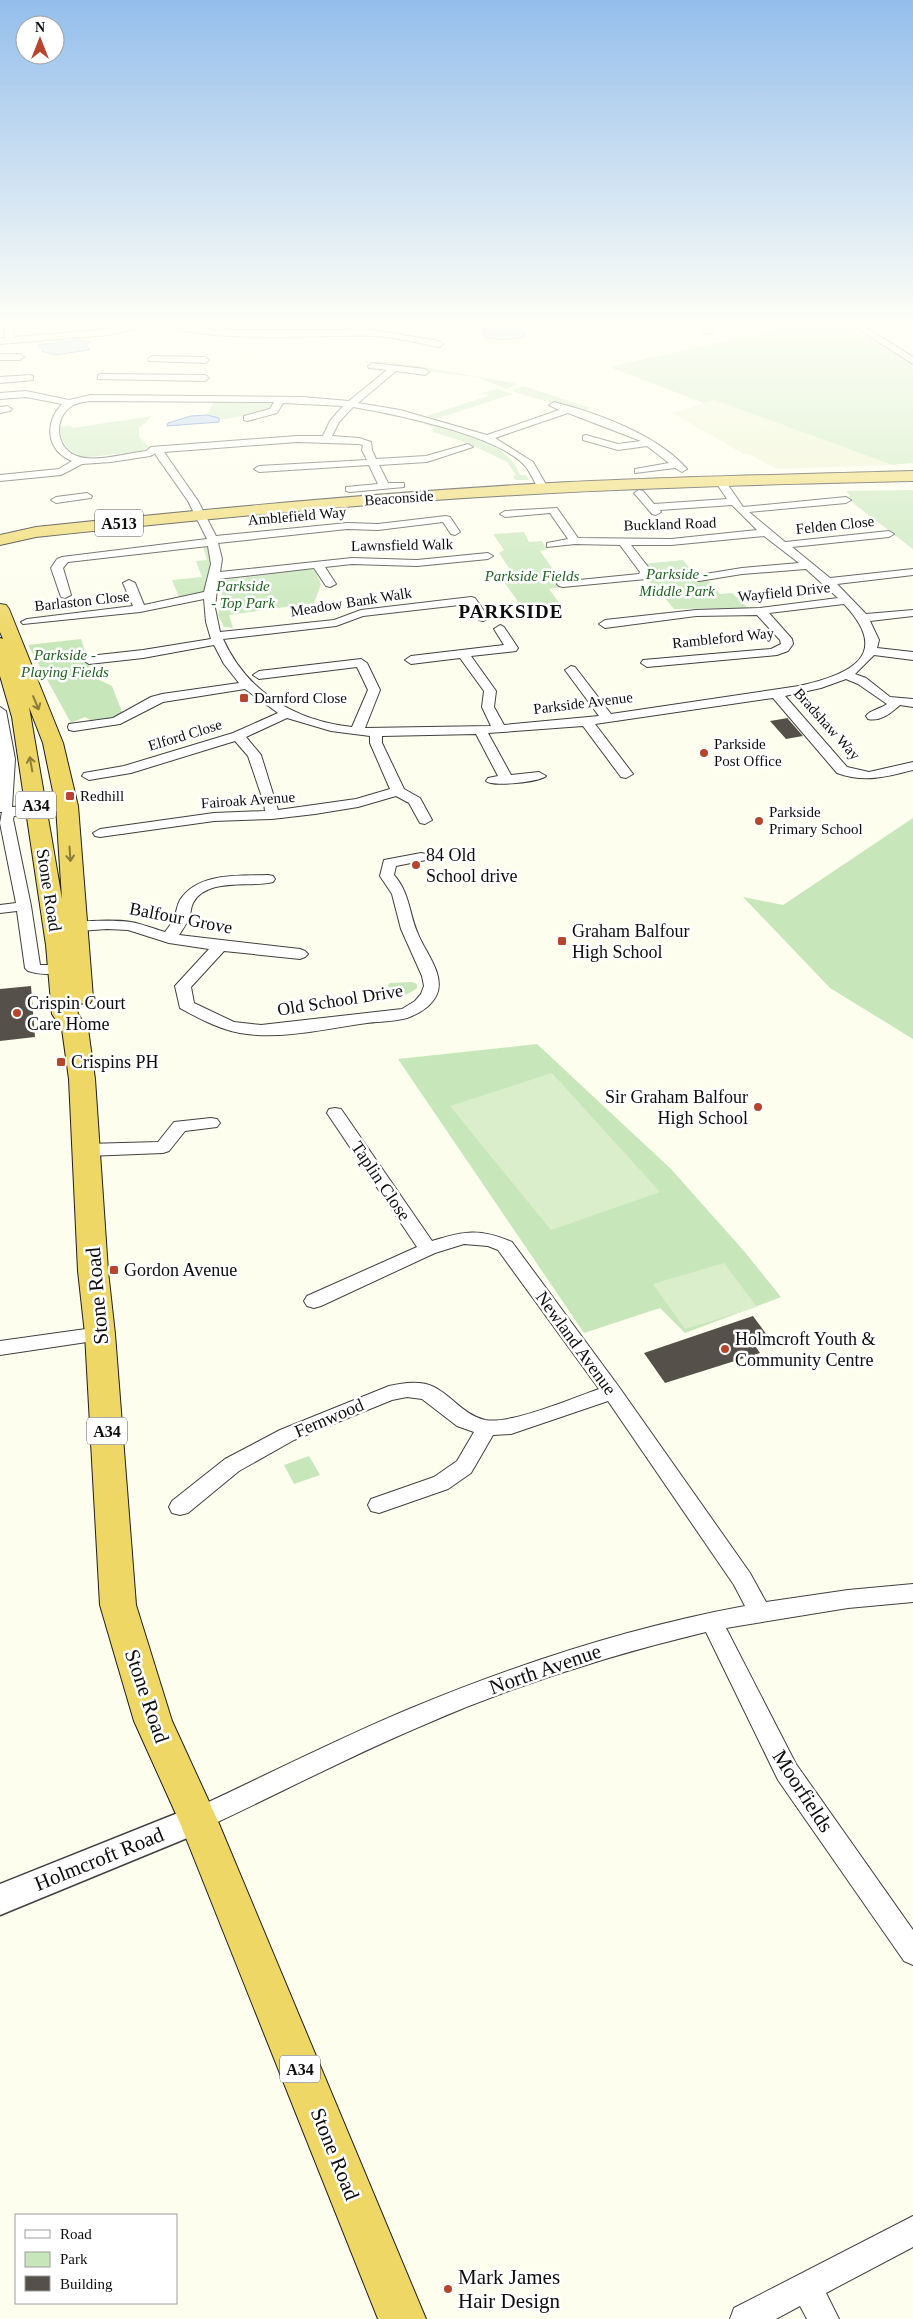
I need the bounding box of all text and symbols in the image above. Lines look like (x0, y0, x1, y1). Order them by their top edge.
north arrow (15, 15, 65, 65)
text: N (35, 20, 45, 35)
street label: Beaconside (364, 488, 434, 508)
street label: Amblefield Way (247, 504, 347, 528)
road number: A513 (95, 509, 143, 536)
street label: Felden Close (795, 513, 875, 537)
street label: Buckland Road (623, 514, 717, 534)
street label: Lawnsfield Walk (351, 536, 454, 554)
park label: Parkside - Middle Park (638, 566, 715, 599)
park label: Parkside Fields (484, 568, 579, 584)
park label: Parkside - Top Park (211, 578, 275, 611)
street label: Wayfield Drive (737, 579, 831, 605)
street label: Meadow Bank Walk (289, 584, 413, 619)
street label: Barlaston Close (34, 588, 131, 614)
district label: PARKSIDE (459, 601, 563, 622)
street label: Rambleford Way (671, 625, 775, 651)
park label: Parkside - Playing Fields (20, 647, 109, 680)
street label: Bradshaw Way (791, 685, 864, 763)
street label: Parkside Avenue (532, 689, 634, 717)
place label: Darnford Close (254, 690, 347, 706)
marker: Darnford Close (238, 692, 250, 704)
one-way arrow (33, 696, 42, 711)
street label: Elford Close (146, 716, 224, 754)
place label: Parkside Post Office (714, 736, 782, 769)
marker: Parkside Post Office (698, 747, 710, 759)
one-way arrow (25, 757, 35, 773)
place label: Redhill (80, 788, 124, 804)
street label: Fairoak Avenue (200, 789, 296, 811)
marker: Redhill (64, 790, 76, 802)
road number: A34 (16, 792, 56, 818)
place label: Parkside Primary School (769, 804, 863, 837)
marker: Parkside Primary School (753, 815, 765, 827)
place label: 84 Old School drive (426, 845, 518, 886)
one-way arrow (65, 846, 75, 862)
street label: Stone Road (33, 847, 65, 933)
marker: 84 Old School drive (410, 859, 422, 871)
street label: Balfour Grove (128, 898, 234, 938)
place label: Graham Balfour High School (572, 921, 689, 962)
marker: Graham Balfour High School (556, 935, 568, 947)
street label: Old School Drive (276, 980, 404, 1020)
place label: Crispin Court Care Home (27, 993, 126, 1034)
marker: Crispin Court Care Home (11, 1007, 23, 1019)
place label: Crispins PH (71, 1052, 159, 1072)
marker: Crispins PH (55, 1056, 67, 1068)
place label: Sir Graham Balfour High School (605, 1087, 748, 1128)
marker: Sir Graham Balfour High School (752, 1101, 764, 1113)
street label: Taplin Close (347, 1138, 415, 1224)
street label: Stone Road (81, 1246, 113, 1346)
place label: Gordon Avenue (124, 1260, 237, 1280)
marker: Gordon Avenue (108, 1264, 120, 1276)
street label: Newland Avenue (532, 1287, 620, 1399)
place label: Holmcroft Youth & Community Centre (735, 1329, 876, 1370)
marker: Holmcroft Youth & Community Centre (719, 1343, 731, 1355)
street label: Fernwood (291, 1395, 367, 1441)
road number: A34 (87, 1418, 127, 1444)
street label: North Avenue (486, 1639, 604, 1699)
street label: Stone Road (120, 1646, 174, 1746)
street label: Moorfields (768, 1745, 838, 1837)
street label: Holmcroft Road (31, 1822, 167, 1896)
road number: A34 (280, 2056, 320, 2082)
street label: Stone Road (306, 2104, 365, 2204)
legend (15, 2214, 178, 2304)
text: Road (60, 2226, 92, 2242)
text: Park (60, 2251, 88, 2267)
place label: Mark James Hair Design (458, 2265, 561, 2313)
text: Building (60, 2276, 113, 2292)
marker: Mark James Hair Design (442, 2283, 454, 2295)

